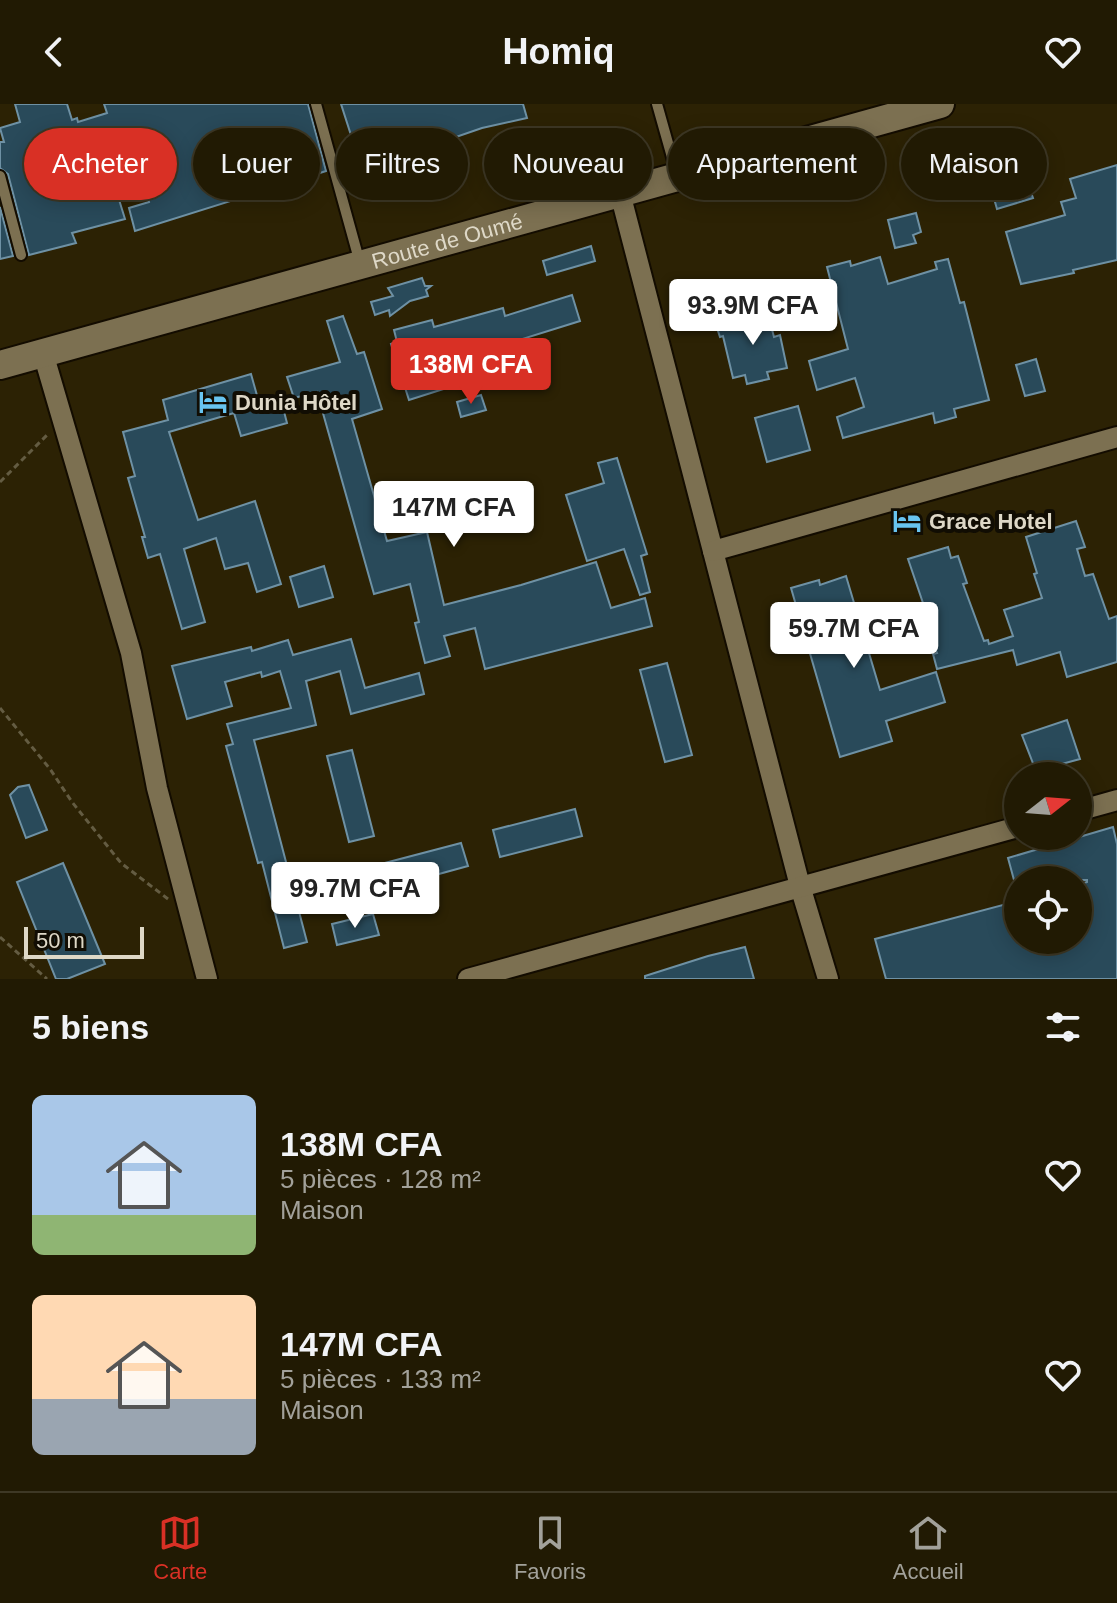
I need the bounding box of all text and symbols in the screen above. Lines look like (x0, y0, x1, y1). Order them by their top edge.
icon: back (32, 30, 76, 74)
icon: heart (1041, 30, 1085, 74)
text: Homiq (503, 31, 615, 72)
chip: Acheter (24, 128, 177, 200)
chip: Louer (193, 128, 320, 200)
chip: Filtres (336, 128, 468, 200)
chip: Nouveau (484, 128, 652, 200)
chip: Appartement (668, 128, 885, 200)
chip: Maison (901, 128, 1047, 200)
street label: Route de Oumé (369, 209, 525, 274)
pin: 93.9M CFA (661, 279, 845, 347)
text: 93.9M CFA (687, 290, 819, 320)
pin: 138M CFA (388, 338, 554, 406)
text: 138M CFA (409, 349, 533, 379)
hotel icon: Dunia Hôtel (198, 387, 228, 417)
place label: Dunia Hôtel (235, 390, 357, 415)
pin: 147M CFA (371, 481, 537, 549)
text: 147M CFA (392, 492, 516, 522)
hotel icon: Grace Hotel (892, 506, 922, 536)
place label: Grace Hotel (929, 509, 1053, 534)
pin: 59.7M CFA (762, 602, 946, 670)
text: 59.7M CFA (788, 613, 920, 643)
north arrow (1004, 762, 1092, 850)
map controls (1004, 762, 1092, 954)
pin: 99.7M CFA (263, 862, 447, 930)
button: locate (1004, 866, 1092, 954)
text: 99.7M CFA (289, 873, 421, 903)
scale bar (24, 923, 144, 959)
text: 50 m (36, 928, 85, 953)
icon: filters (1041, 1005, 1085, 1049)
text: 5 biens (32, 1008, 149, 1046)
text: 138M CFA (280, 1125, 443, 1163)
icon: home (96, 1127, 192, 1223)
icon: heart (1041, 1153, 1085, 1197)
text: 5 pièces · 128 m² (280, 1164, 481, 1194)
text: Maison (280, 1195, 364, 1225)
text: 147M CFA (280, 1325, 443, 1363)
icon: home (96, 1327, 192, 1423)
icon: heart (1041, 1353, 1085, 1397)
text: 5 pièces · 133 m² (280, 1364, 481, 1394)
text: Maison (280, 1395, 364, 1425)
tab: Carte (153, 1511, 207, 1585)
tab: Favoris (514, 1511, 586, 1585)
tab: Accueil (893, 1511, 964, 1585)

